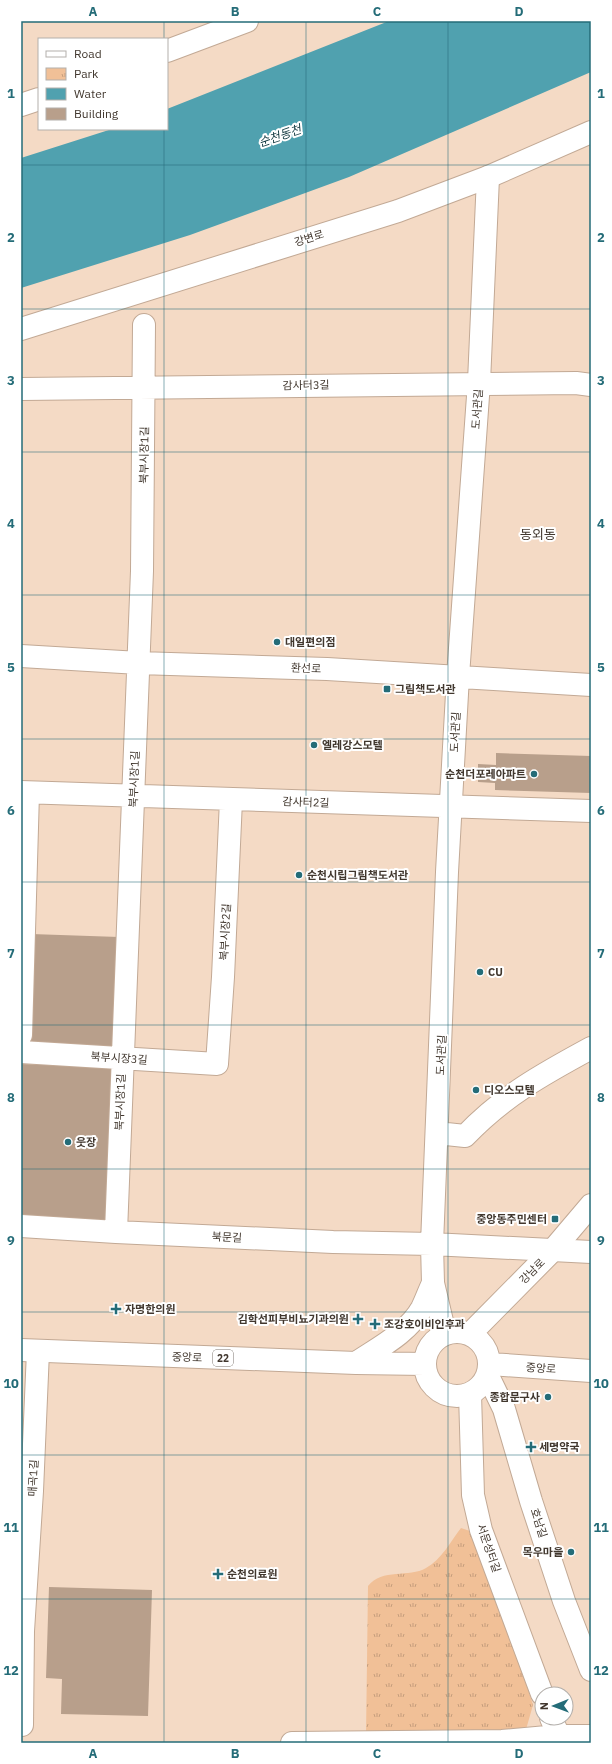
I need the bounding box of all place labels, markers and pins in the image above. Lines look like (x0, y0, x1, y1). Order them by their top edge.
place label: 대일편의점 (285, 635, 336, 649)
marker: 대일편의점 (272, 637, 282, 647)
place label: 그림책도서관 (395, 682, 456, 696)
marker: 그림책도서관 (382, 684, 392, 694)
place label: 엘레강스모텔 (322, 738, 383, 752)
marker: 엘레강스모텔 (309, 740, 319, 750)
place label: 순천더포레아파트 (445, 767, 526, 781)
marker: 순천더포레아파트 (529, 769, 539, 779)
place label: 순천시립그림책도서관 (307, 868, 408, 882)
marker: 순천시립그림책도서관 (294, 870, 304, 880)
place label: CU (488, 965, 503, 979)
marker: CU (475, 967, 485, 977)
place label: 디오스모텔 (484, 1083, 535, 1097)
marker: 디오스모텔 (471, 1085, 481, 1095)
place label: 웃장 (76, 1135, 96, 1149)
marker: 웃장 (63, 1137, 73, 1147)
place label: 중앙동주민센터 (476, 1212, 547, 1226)
marker: 중앙동주민센터 (550, 1214, 560, 1224)
place label: 자명한의원 (125, 1302, 176, 1316)
marker: 자명한의원 (110, 1303, 122, 1315)
place label: 김학선피부비뇨기과의원 (238, 1312, 349, 1326)
marker: 김학선피부비뇨기과의원 (352, 1313, 364, 1325)
place label: 조강호이비인후과 (384, 1317, 465, 1331)
marker: 조강호이비인후과 (369, 1318, 381, 1330)
place label: 종합문구사 (489, 1390, 540, 1404)
marker: 종합문구사 (543, 1392, 553, 1402)
place label: 세명약국 (539, 1440, 579, 1454)
marker: 세명약국 (526, 1442, 536, 1452)
place label: 목우마을 (523, 1545, 563, 1559)
marker: 목우마을 (566, 1547, 576, 1557)
place label: 순천의료원 (227, 1567, 278, 1581)
marker: 순천의료원 (212, 1568, 224, 1580)

